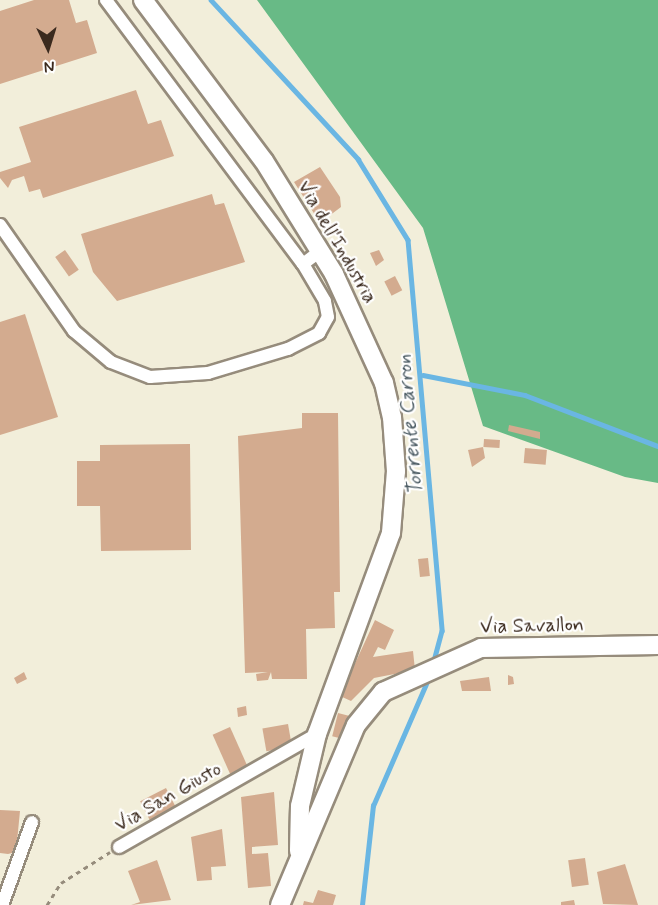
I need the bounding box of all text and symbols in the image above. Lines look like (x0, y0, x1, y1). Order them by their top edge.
north arrow (18, 18, 78, 78)
text: N (43, 56, 55, 77)
street label: Via dell'Industria (292, 176, 382, 308)
water label: Torrente Carron (391, 353, 429, 497)
street label: Via Savallon (481, 613, 583, 639)
street label: Via San Giusto (111, 757, 225, 837)

